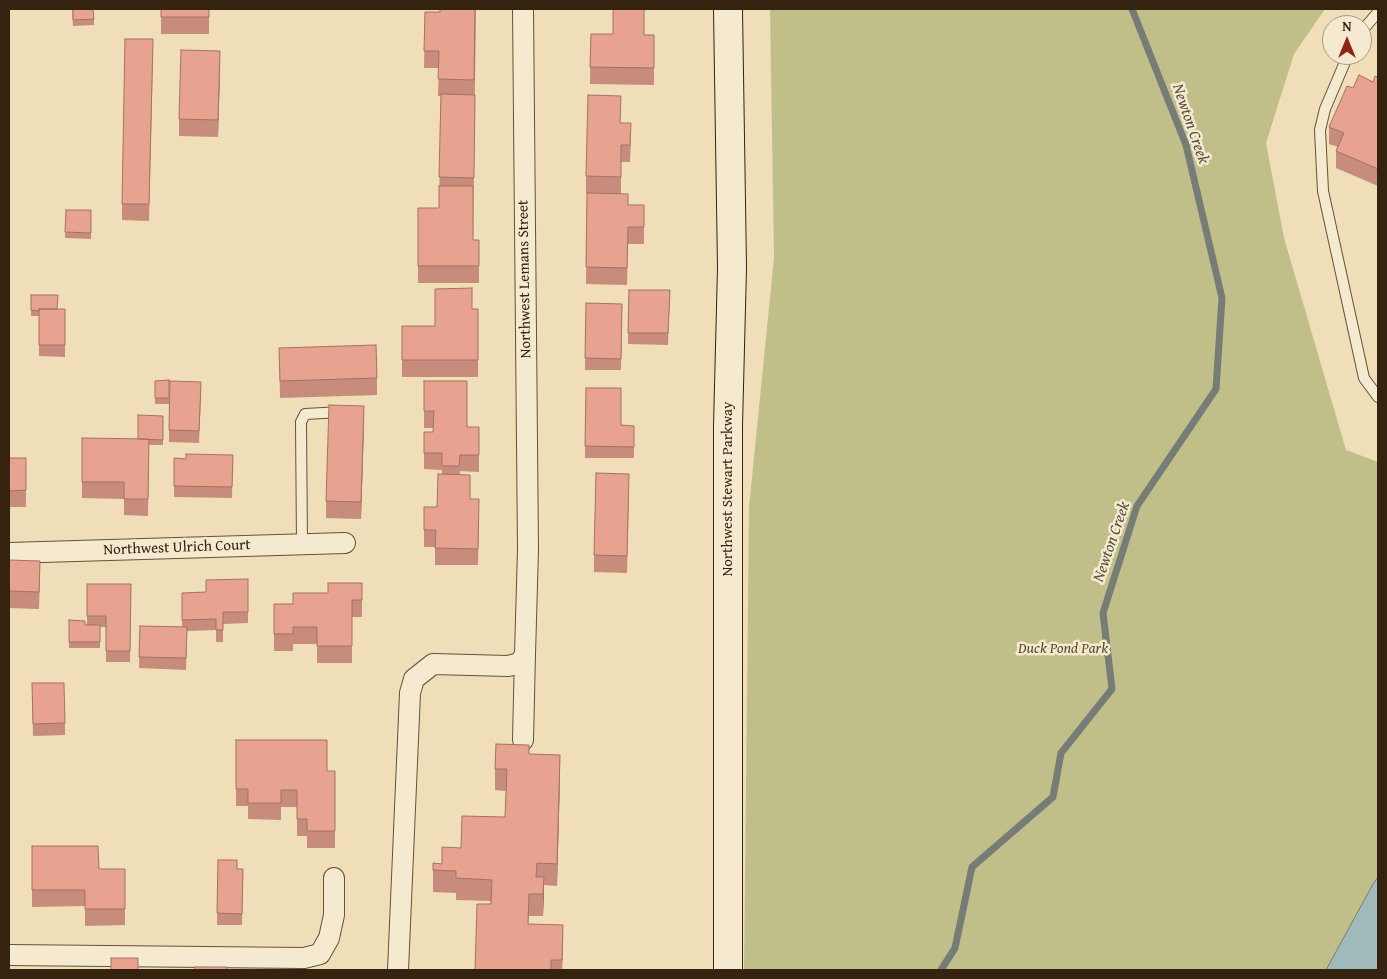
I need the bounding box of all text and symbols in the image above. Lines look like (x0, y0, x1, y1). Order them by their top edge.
north arrow (1322, 15, 1372, 65)
text: N (1342, 16, 1352, 36)
water label: Newton Creek (1167, 81, 1213, 167)
street label: Northwest Lemans Street (515, 200, 535, 358)
street label: Northwest Stewart Parkway (719, 401, 737, 577)
water label: Newton Creek (1089, 499, 1135, 585)
street label: Northwest Ulrich Court (103, 536, 251, 560)
park label: Duck Pond Park (1018, 640, 1108, 658)

